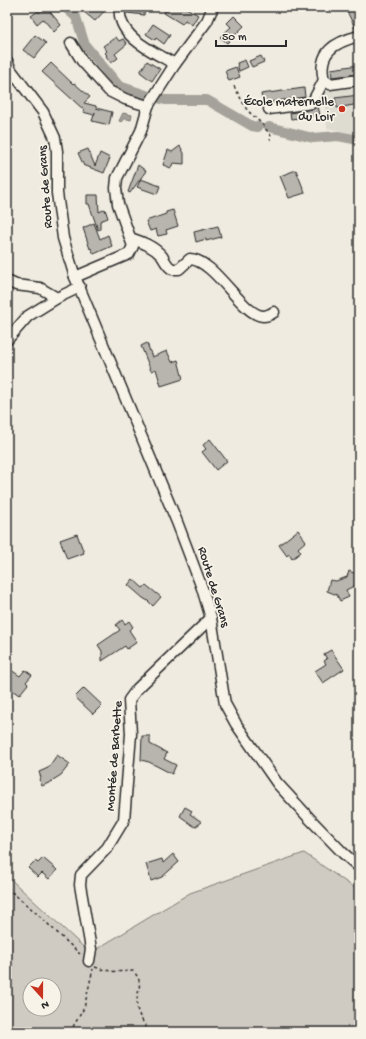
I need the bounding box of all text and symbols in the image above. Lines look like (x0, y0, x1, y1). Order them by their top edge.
scale bar (216, 22, 286, 48)
text: 50 m (222, 31, 247, 45)
place label: École maternelle du Loir (244, 94, 335, 125)
marker: École maternelle du Loir (337, 104, 347, 114)
street label: Route de Grans (36, 144, 56, 229)
street label: Route de Grans (194, 545, 233, 630)
street label: Montée de Barbette (104, 700, 126, 812)
north arrow (22, 977, 62, 1017)
text: N (39, 998, 50, 1011)

